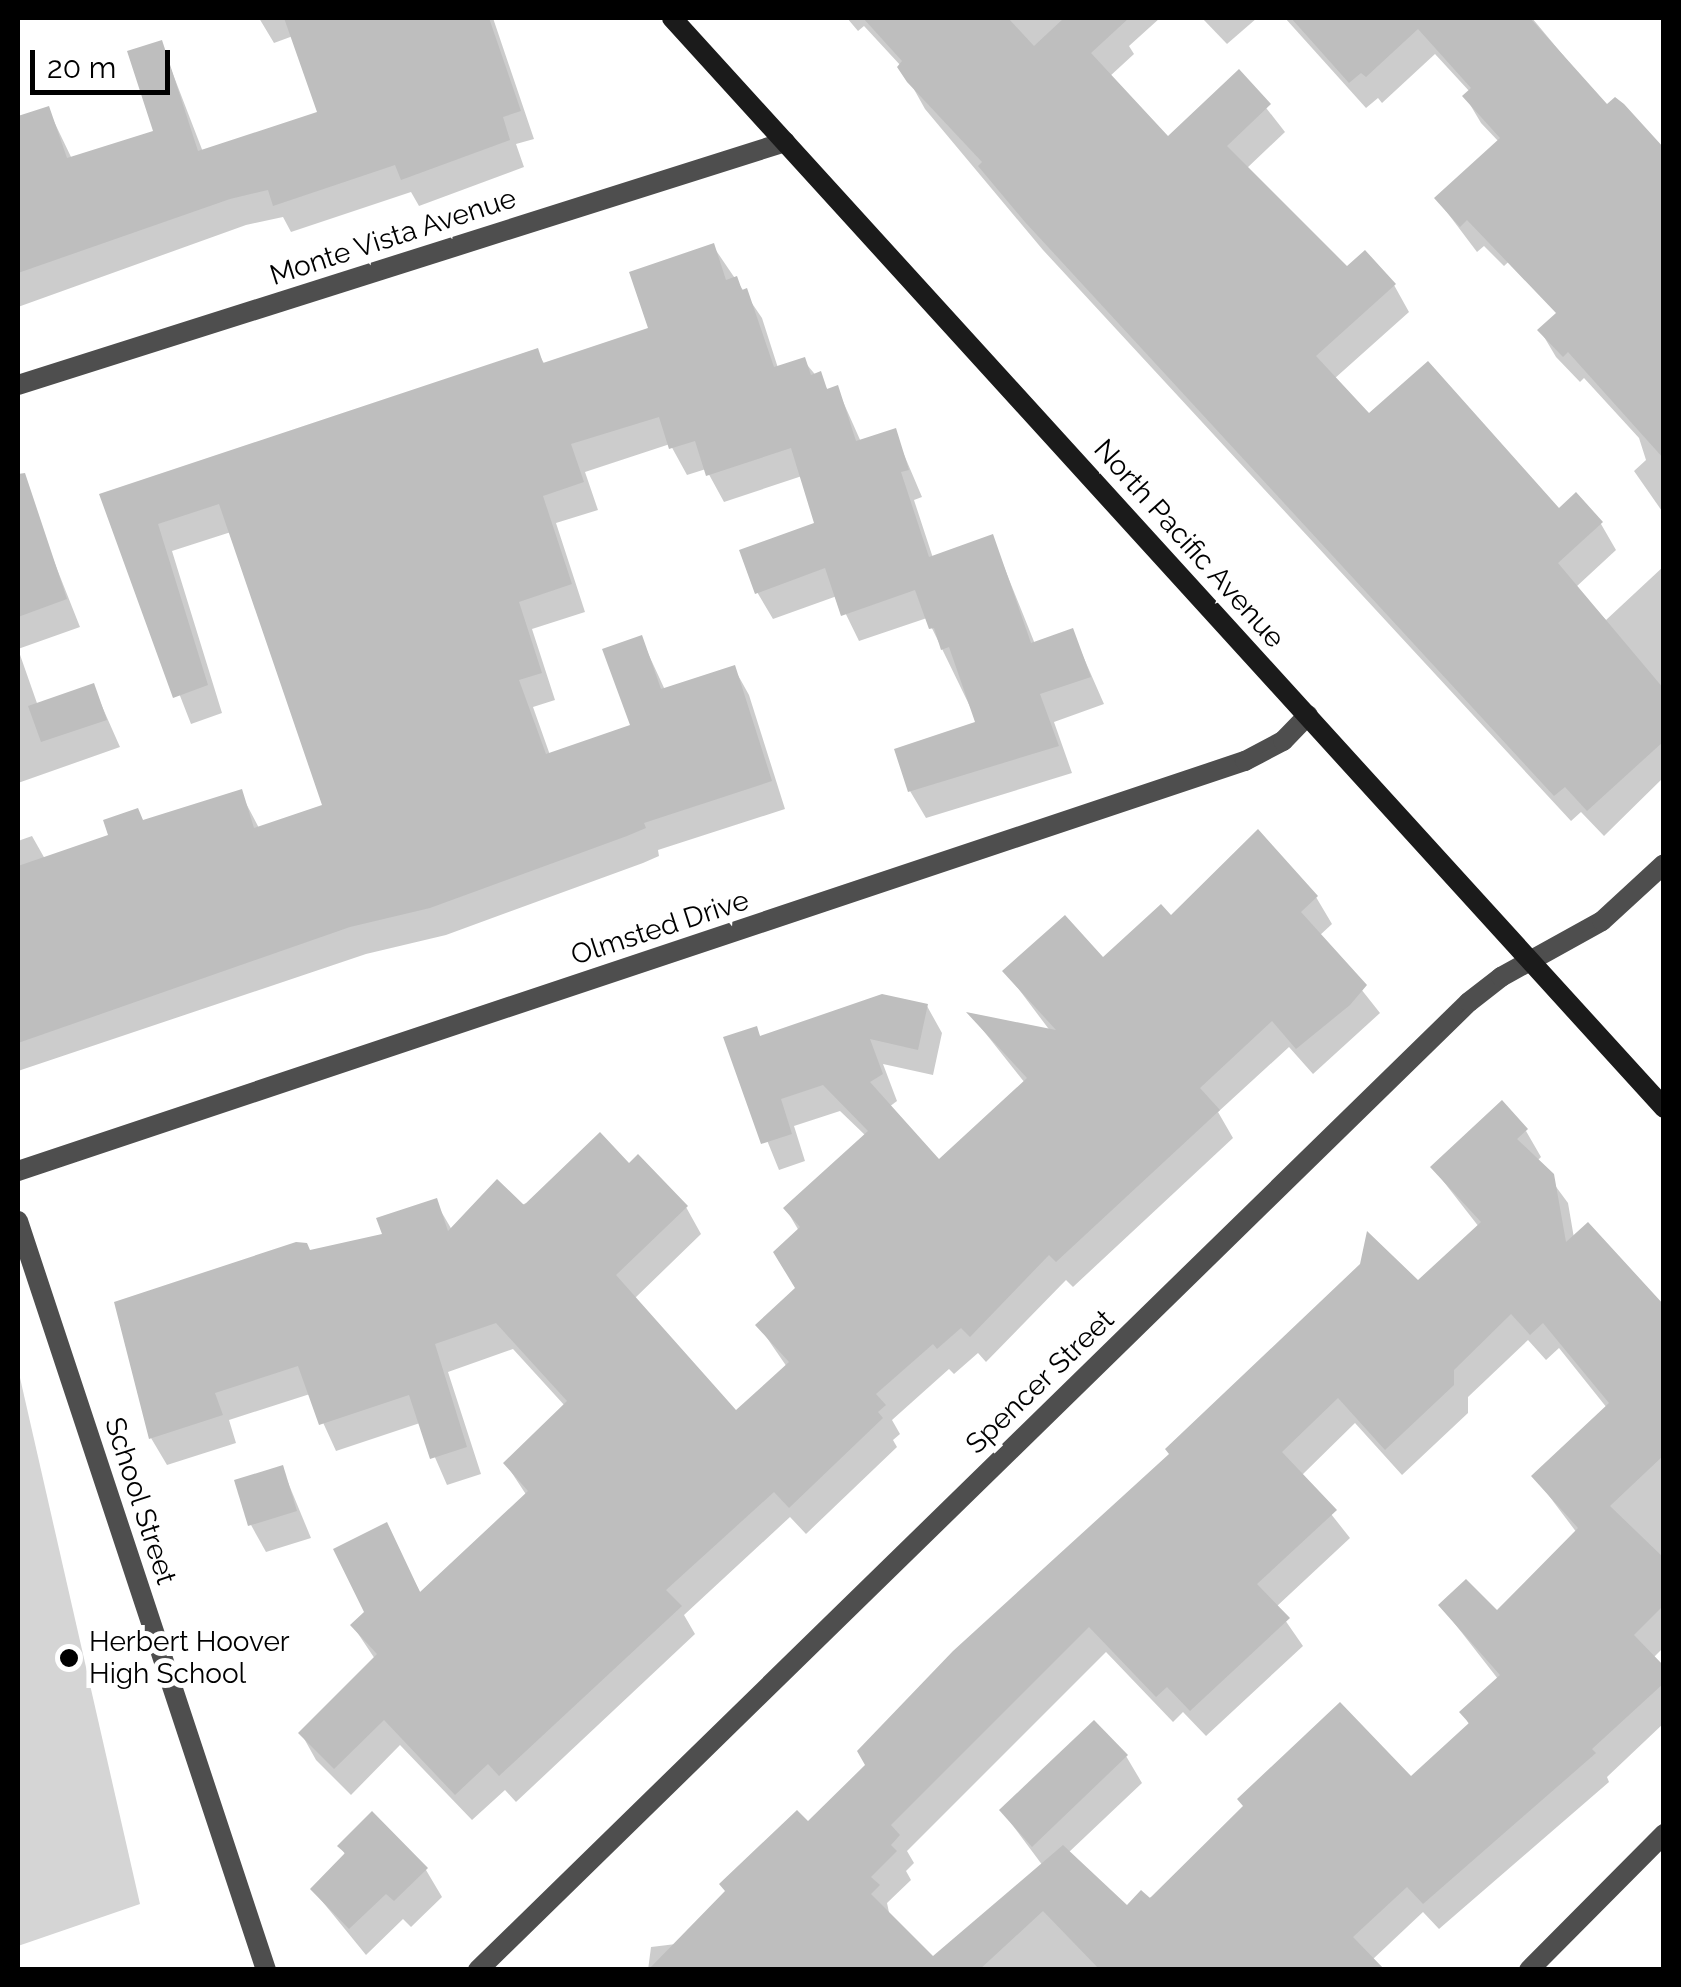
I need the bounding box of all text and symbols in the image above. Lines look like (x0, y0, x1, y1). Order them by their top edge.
scale bar (35, 30, 175, 92)
text: 20 m (47, 50, 116, 85)
street label: Monte Vista Avenue (265, 181, 521, 293)
street label: North Pacific Avenue (1086, 433, 1292, 655)
street label: Olmsted Drive (567, 883, 753, 973)
street label: Spencer Street (959, 1303, 1121, 1461)
street label: School Street (97, 1413, 183, 1589)
place label: Herbert Hoover High School (89, 1625, 290, 1691)
marker: Herbert Hoover High School (58, 1647, 80, 1669)

